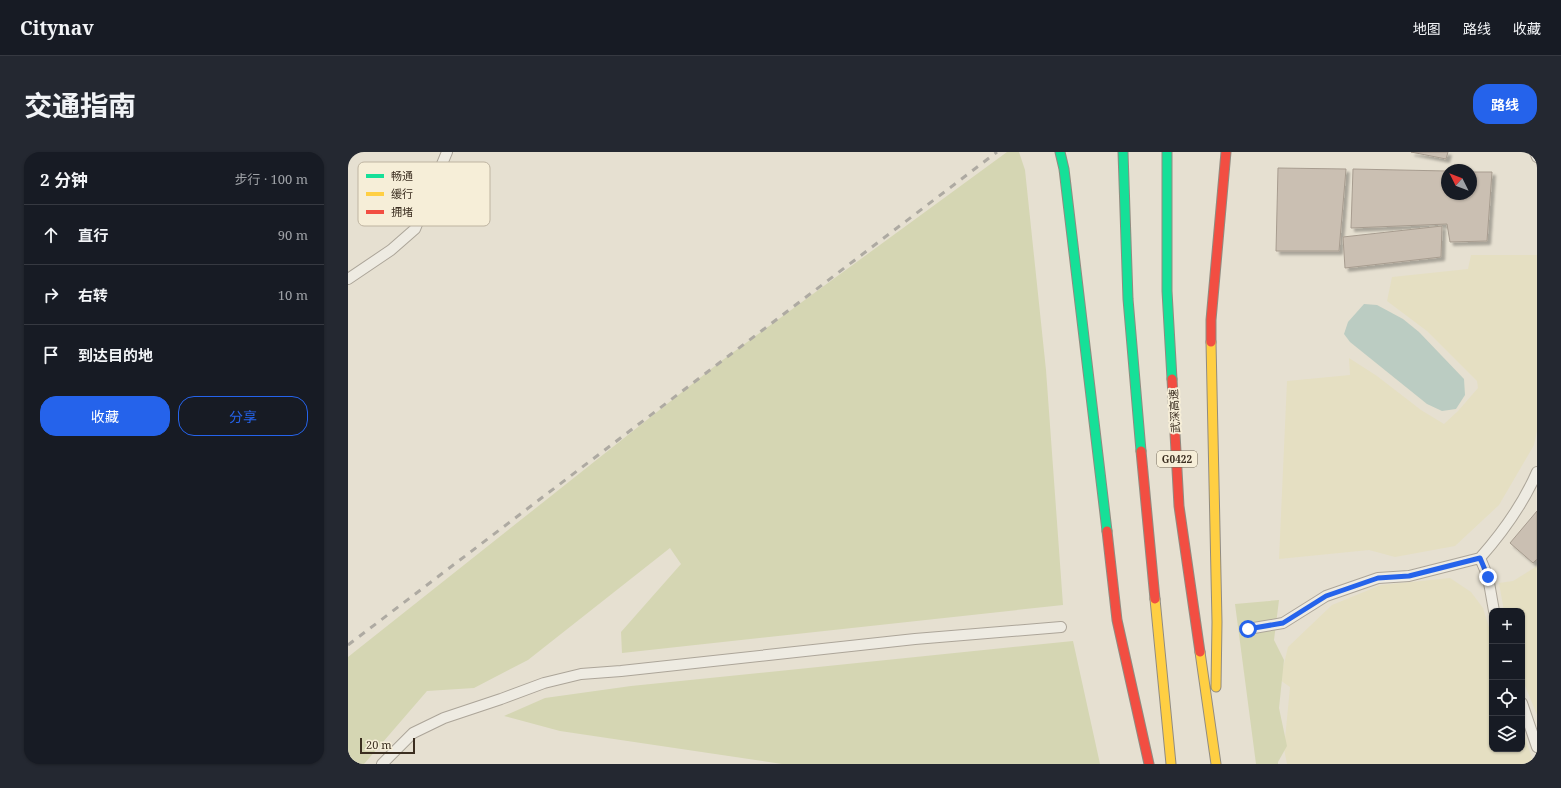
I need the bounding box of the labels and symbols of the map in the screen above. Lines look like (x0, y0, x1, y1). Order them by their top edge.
legend (358, 162, 490, 226)
north arrow (1441, 164, 1477, 200)
text: 畅通 (391, 168, 413, 183)
text: 缓行 (391, 186, 413, 201)
text: 拥堵 (391, 204, 413, 219)
street label: 武深高速 (1165, 389, 1183, 433)
road number: G0422 (1157, 451, 1197, 467)
route end (1479, 568, 1497, 586)
route start (1239, 620, 1257, 638)
scale bar (360, 736, 415, 755)

